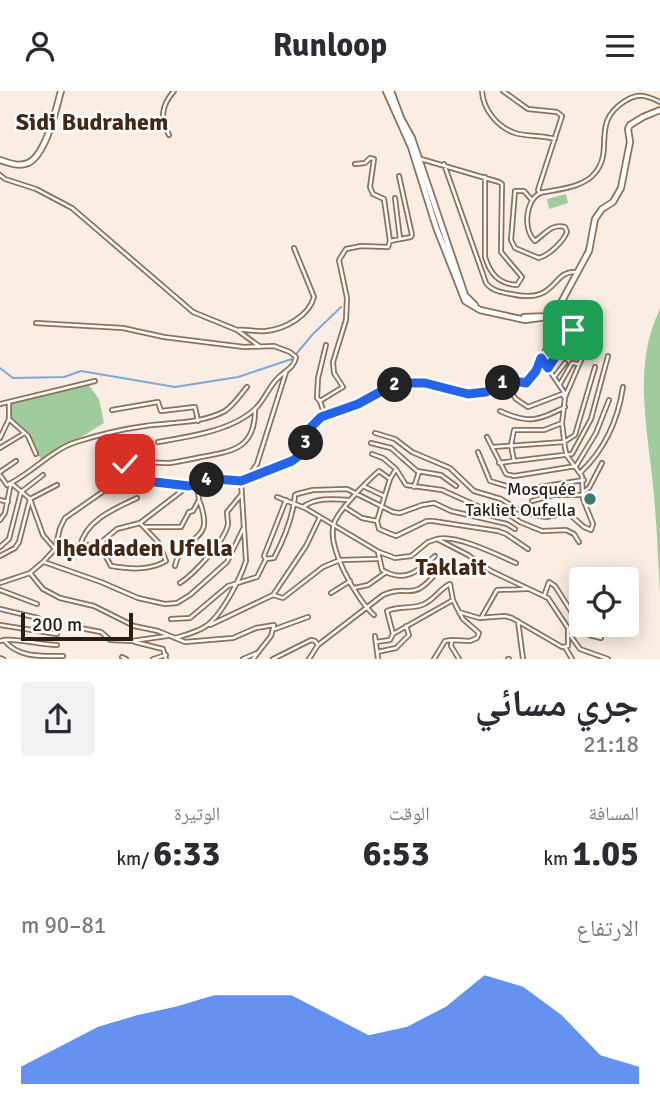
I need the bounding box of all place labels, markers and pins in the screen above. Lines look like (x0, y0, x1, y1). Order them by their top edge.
pin (543, 300, 603, 360)
pin: 1 (486, 365, 520, 401)
pin: 2 (378, 367, 412, 403)
pin: 3 (288, 425, 324, 461)
pin (95, 434, 155, 494)
pin: 4 (190, 463, 224, 497)
place label: Mosquée Takliet Oufella (465, 478, 576, 521)
marker: Mosquée Takliet Oufella (582, 491, 598, 507)

